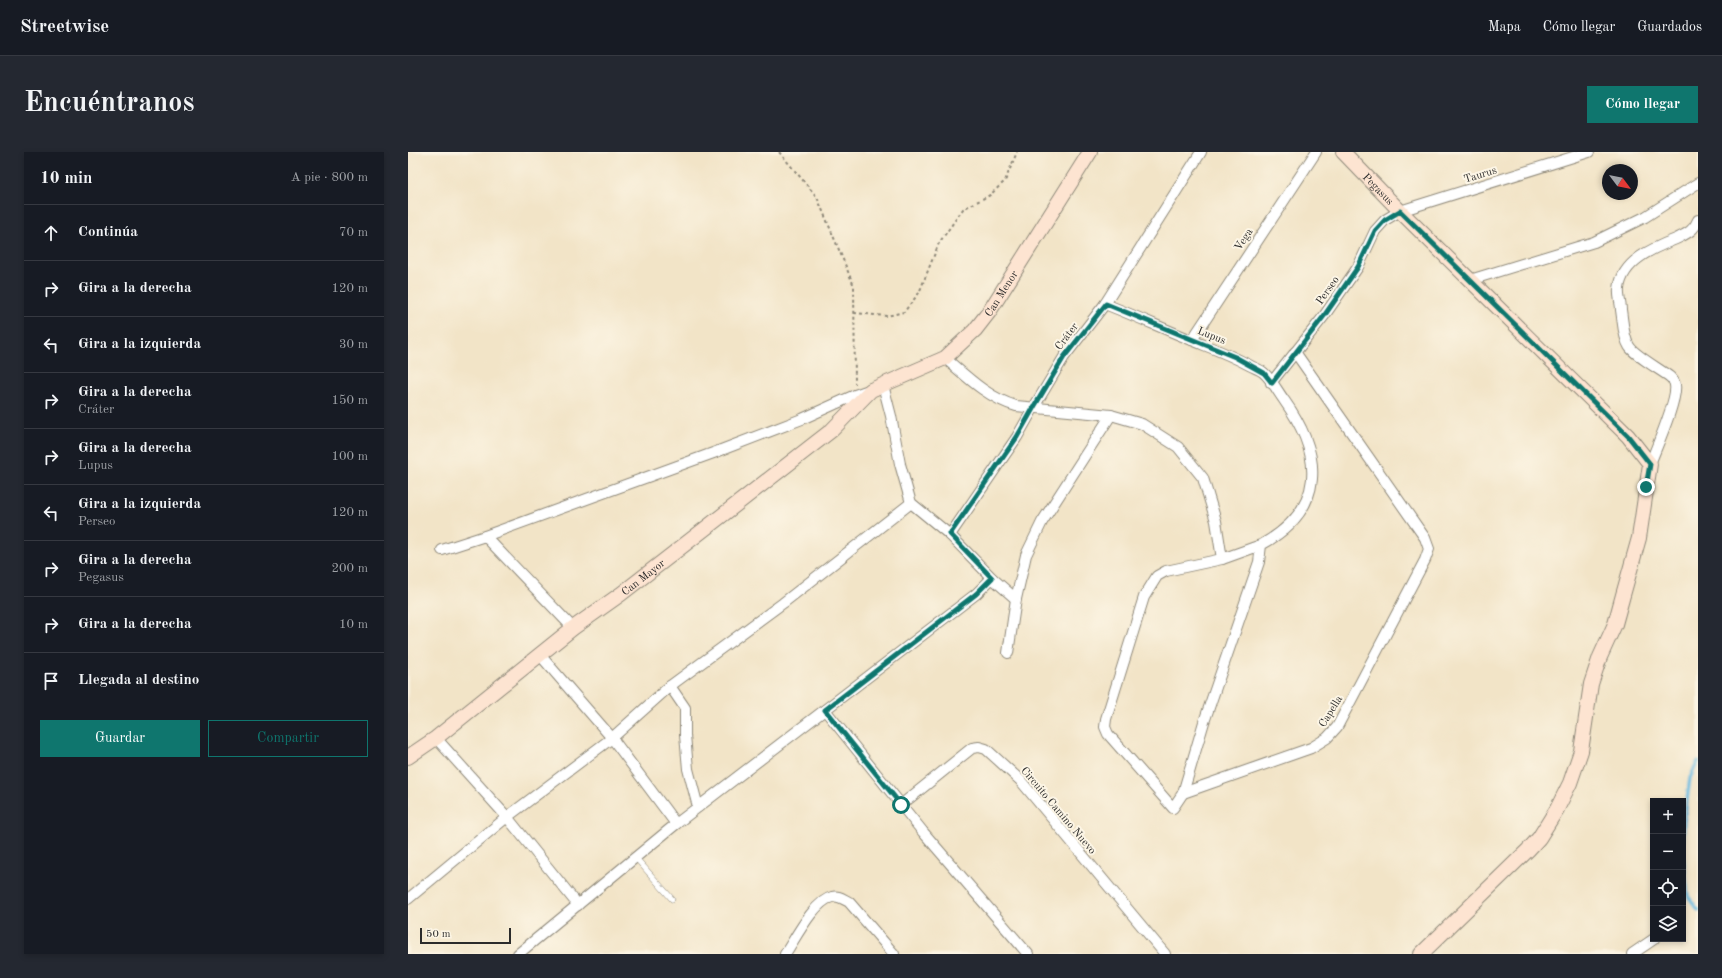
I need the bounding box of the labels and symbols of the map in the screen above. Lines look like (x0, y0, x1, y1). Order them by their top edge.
north arrow (1602, 164, 1638, 200)
street label: Taurus (1463, 165, 1498, 186)
street label: Pegasus (1360, 172, 1395, 208)
street label: Vega (1233, 226, 1256, 253)
street label: Can Menor (983, 269, 1021, 319)
street label: Perseo (1315, 275, 1342, 307)
street label: Cráter (1054, 321, 1081, 352)
street label: Lupus (1196, 326, 1227, 347)
route end (1637, 478, 1655, 496)
street label: Can Mayor (620, 558, 668, 598)
street label: Capella (1317, 694, 1345, 730)
street label: Circuito Camino Nuevo (1018, 765, 1097, 857)
route start (892, 796, 910, 814)
scale bar (420, 926, 511, 945)

